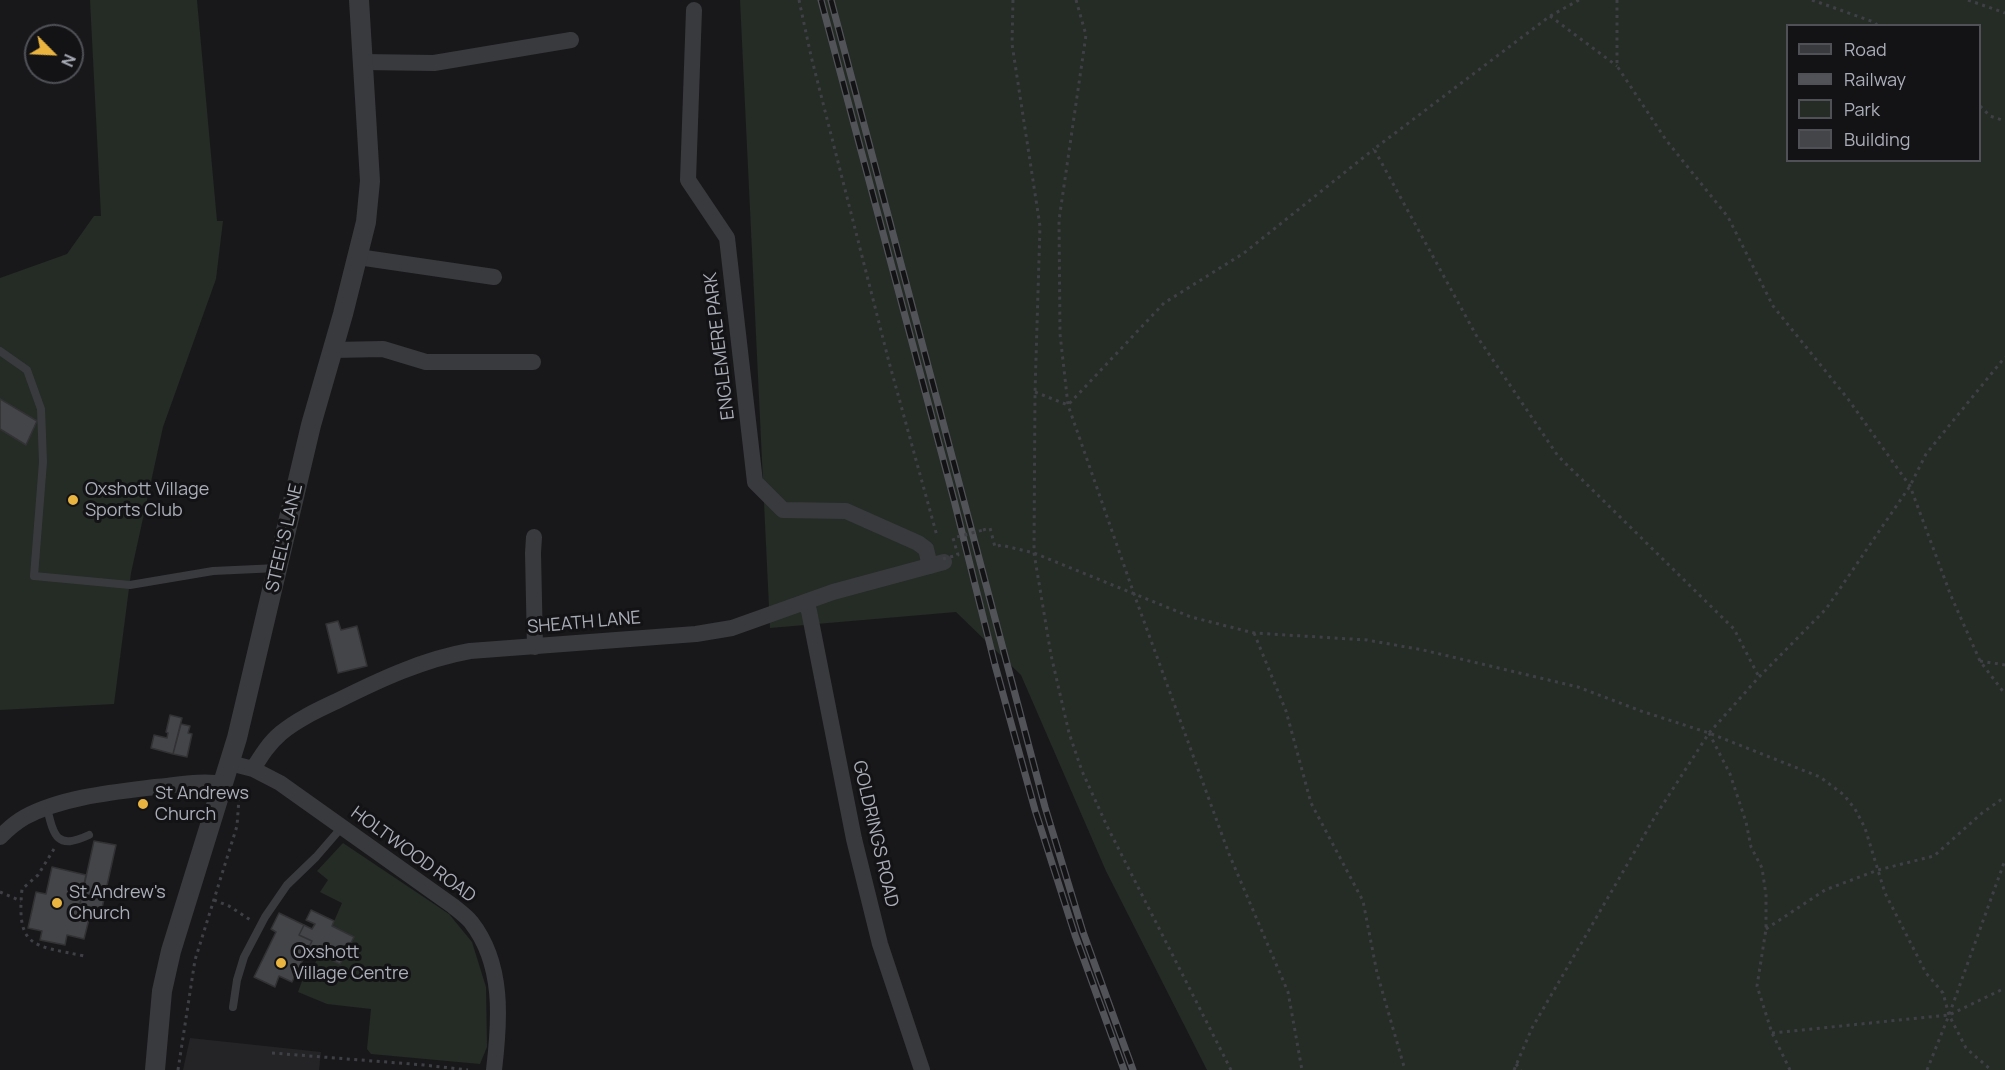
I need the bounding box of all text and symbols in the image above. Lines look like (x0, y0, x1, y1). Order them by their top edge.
north arrow (24, 24, 84, 84)
legend (1786, 24, 1981, 162)
text: Road (1844, 37, 1887, 61)
text: N (56, 51, 81, 70)
text: Railway (1844, 67, 1906, 91)
text: Park (1844, 97, 1880, 121)
text: Building (1844, 127, 1910, 151)
street label: ENGLEMERE PARK (700, 271, 740, 421)
place label: Oxshott Village Sports Club (85, 479, 209, 522)
street label: STEEL'S LANE (262, 482, 308, 594)
marker: Oxshott Village Sports Club (66, 493, 80, 507)
street label: SHEATH LANE (526, 607, 642, 639)
street label: GOLDRINGS ROAD (848, 759, 902, 909)
place label: St Andrews Church (155, 783, 249, 826)
marker: St Andrews Church (136, 797, 150, 811)
street label: HOLTWOOD ROAD (346, 802, 480, 908)
place label: St Andrew's Church (69, 882, 166, 924)
marker: St Andrew's Church (50, 896, 64, 910)
place label: Oxshott Village Centre (293, 942, 409, 984)
marker: Oxshott Village Centre (274, 956, 288, 970)

